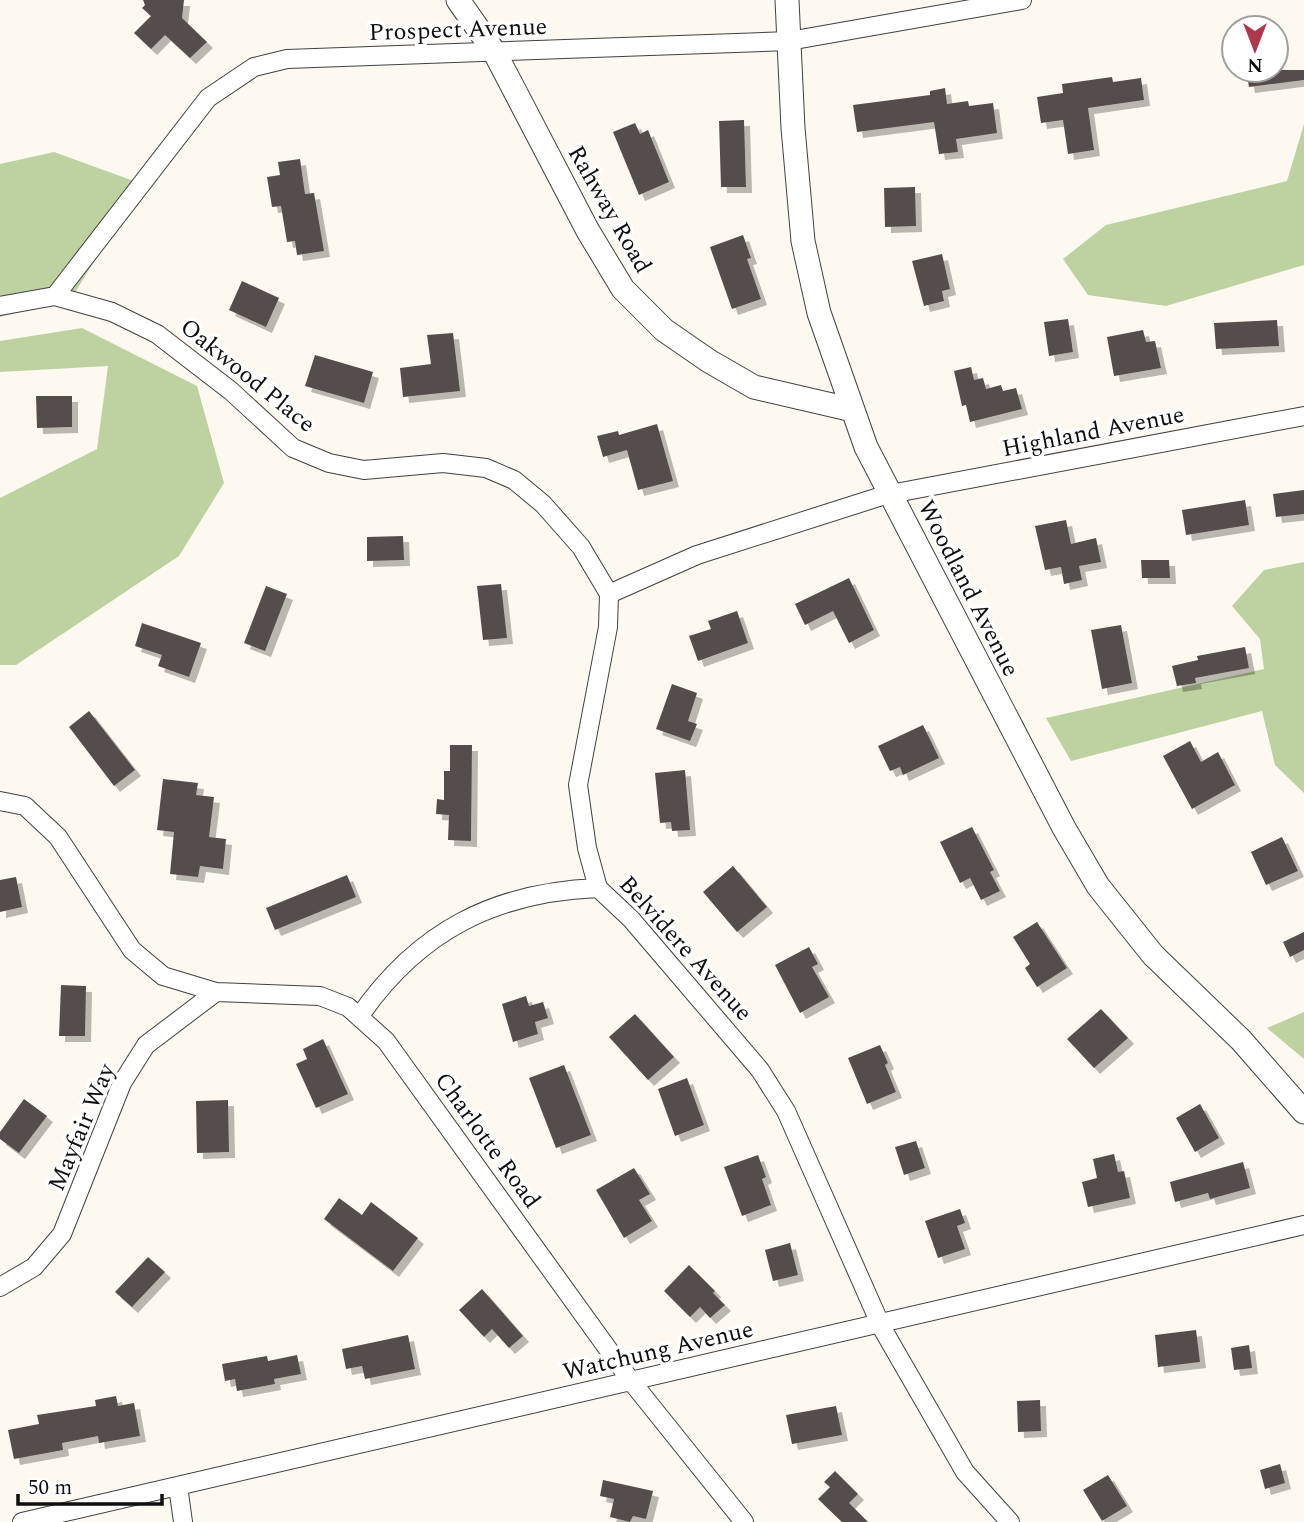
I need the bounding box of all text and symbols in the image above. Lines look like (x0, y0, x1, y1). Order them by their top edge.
street label: Prospect Avenue (368, 9, 548, 51)
north arrow (1220, 14, 1290, 84)
text: N (1247, 50, 1263, 79)
street label: Rahway Road (558, 139, 660, 280)
street label: Oakwood Place (172, 310, 323, 442)
street label: Highland Avenue (999, 397, 1188, 467)
street label: Woodland Avenue (908, 494, 1028, 683)
street label: Belvidere Avenue (610, 868, 761, 1030)
street label: Mayfair Way (39, 1057, 126, 1197)
street label: Charlotte Road (425, 1065, 549, 1216)
street label: Watchung Avenue (559, 1312, 757, 1390)
scale bar (18, 1462, 161, 1506)
text: 50 m (28, 1472, 72, 1504)

